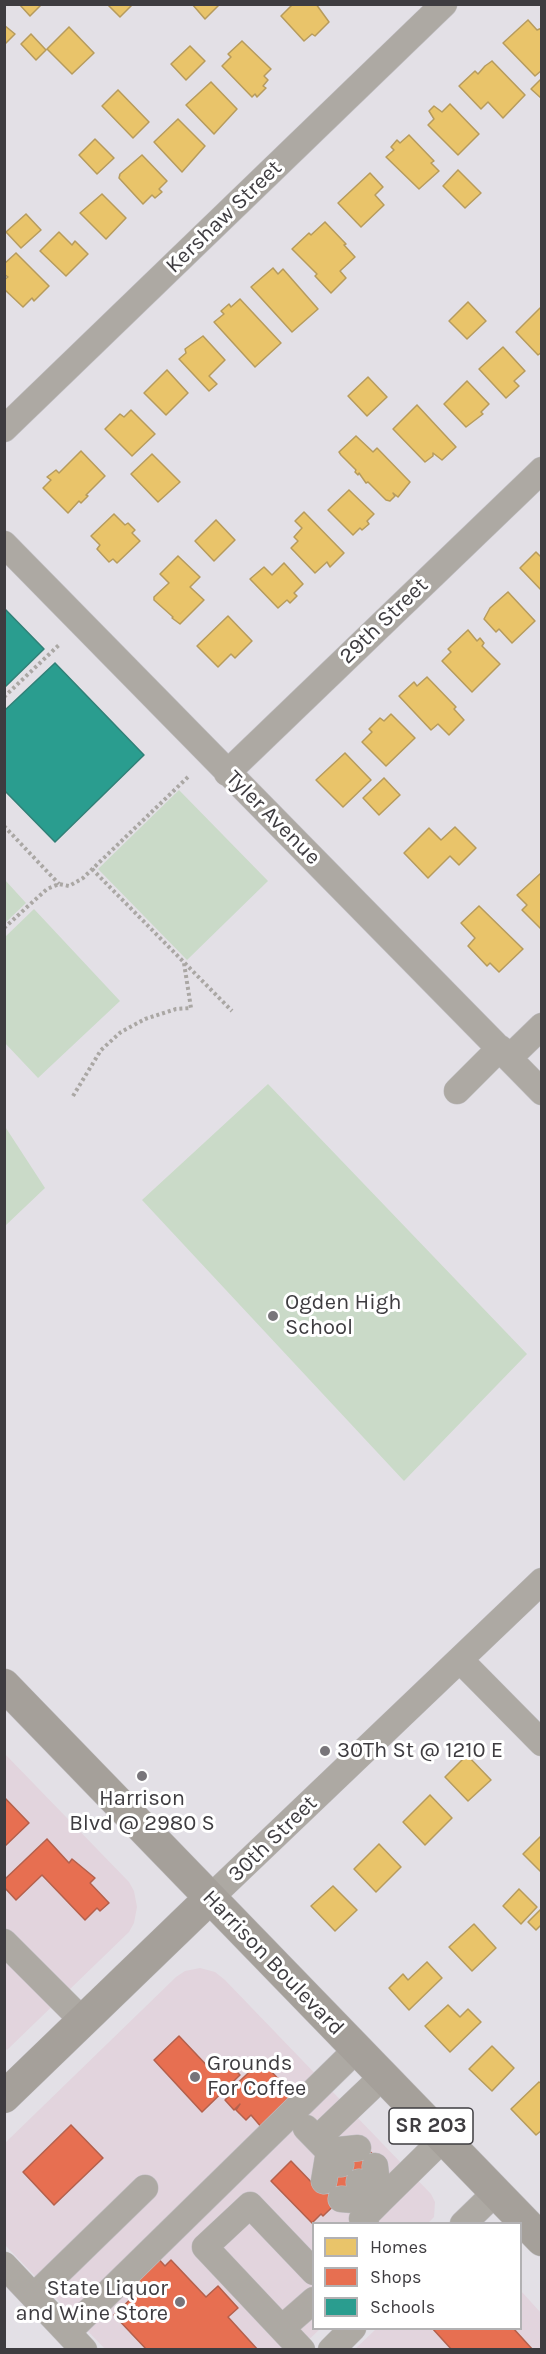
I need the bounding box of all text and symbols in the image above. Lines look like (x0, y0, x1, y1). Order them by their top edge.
street label: Kershaw Street (160, 155, 288, 279)
street label: 29th Street (334, 572, 434, 670)
street label: Tyler Avenue (220, 765, 326, 871)
place label: Ogden High School (285, 1290, 401, 1342)
marker: Ogden High School (266, 1309, 280, 1323)
place label: 30Th St @ 1210 E (337, 1738, 503, 1764)
marker: 30Th St @ 1210 E (318, 1744, 332, 1758)
marker: Harrison Blvd @ 2980 S (135, 1769, 149, 1783)
place label: Harrison Blvd @ 2980 S (69, 1786, 215, 1838)
street label: 30th Street (223, 1790, 323, 1888)
street label: Harrison Boulevard (197, 1885, 349, 2041)
place label: Grounds For Coffee (207, 2051, 306, 2102)
marker: Grounds For Coffee (188, 2070, 202, 2084)
road number: SR 203 (389, 2108, 473, 2144)
legend (312, 2222, 522, 2330)
text: Homes (370, 2236, 427, 2258)
text: Shops (370, 2266, 422, 2288)
place label: State Liquor and Wine Store (15, 2276, 168, 2328)
marker: State Liquor and Wine Store (173, 2295, 187, 2309)
text: Schools (370, 2296, 435, 2318)

